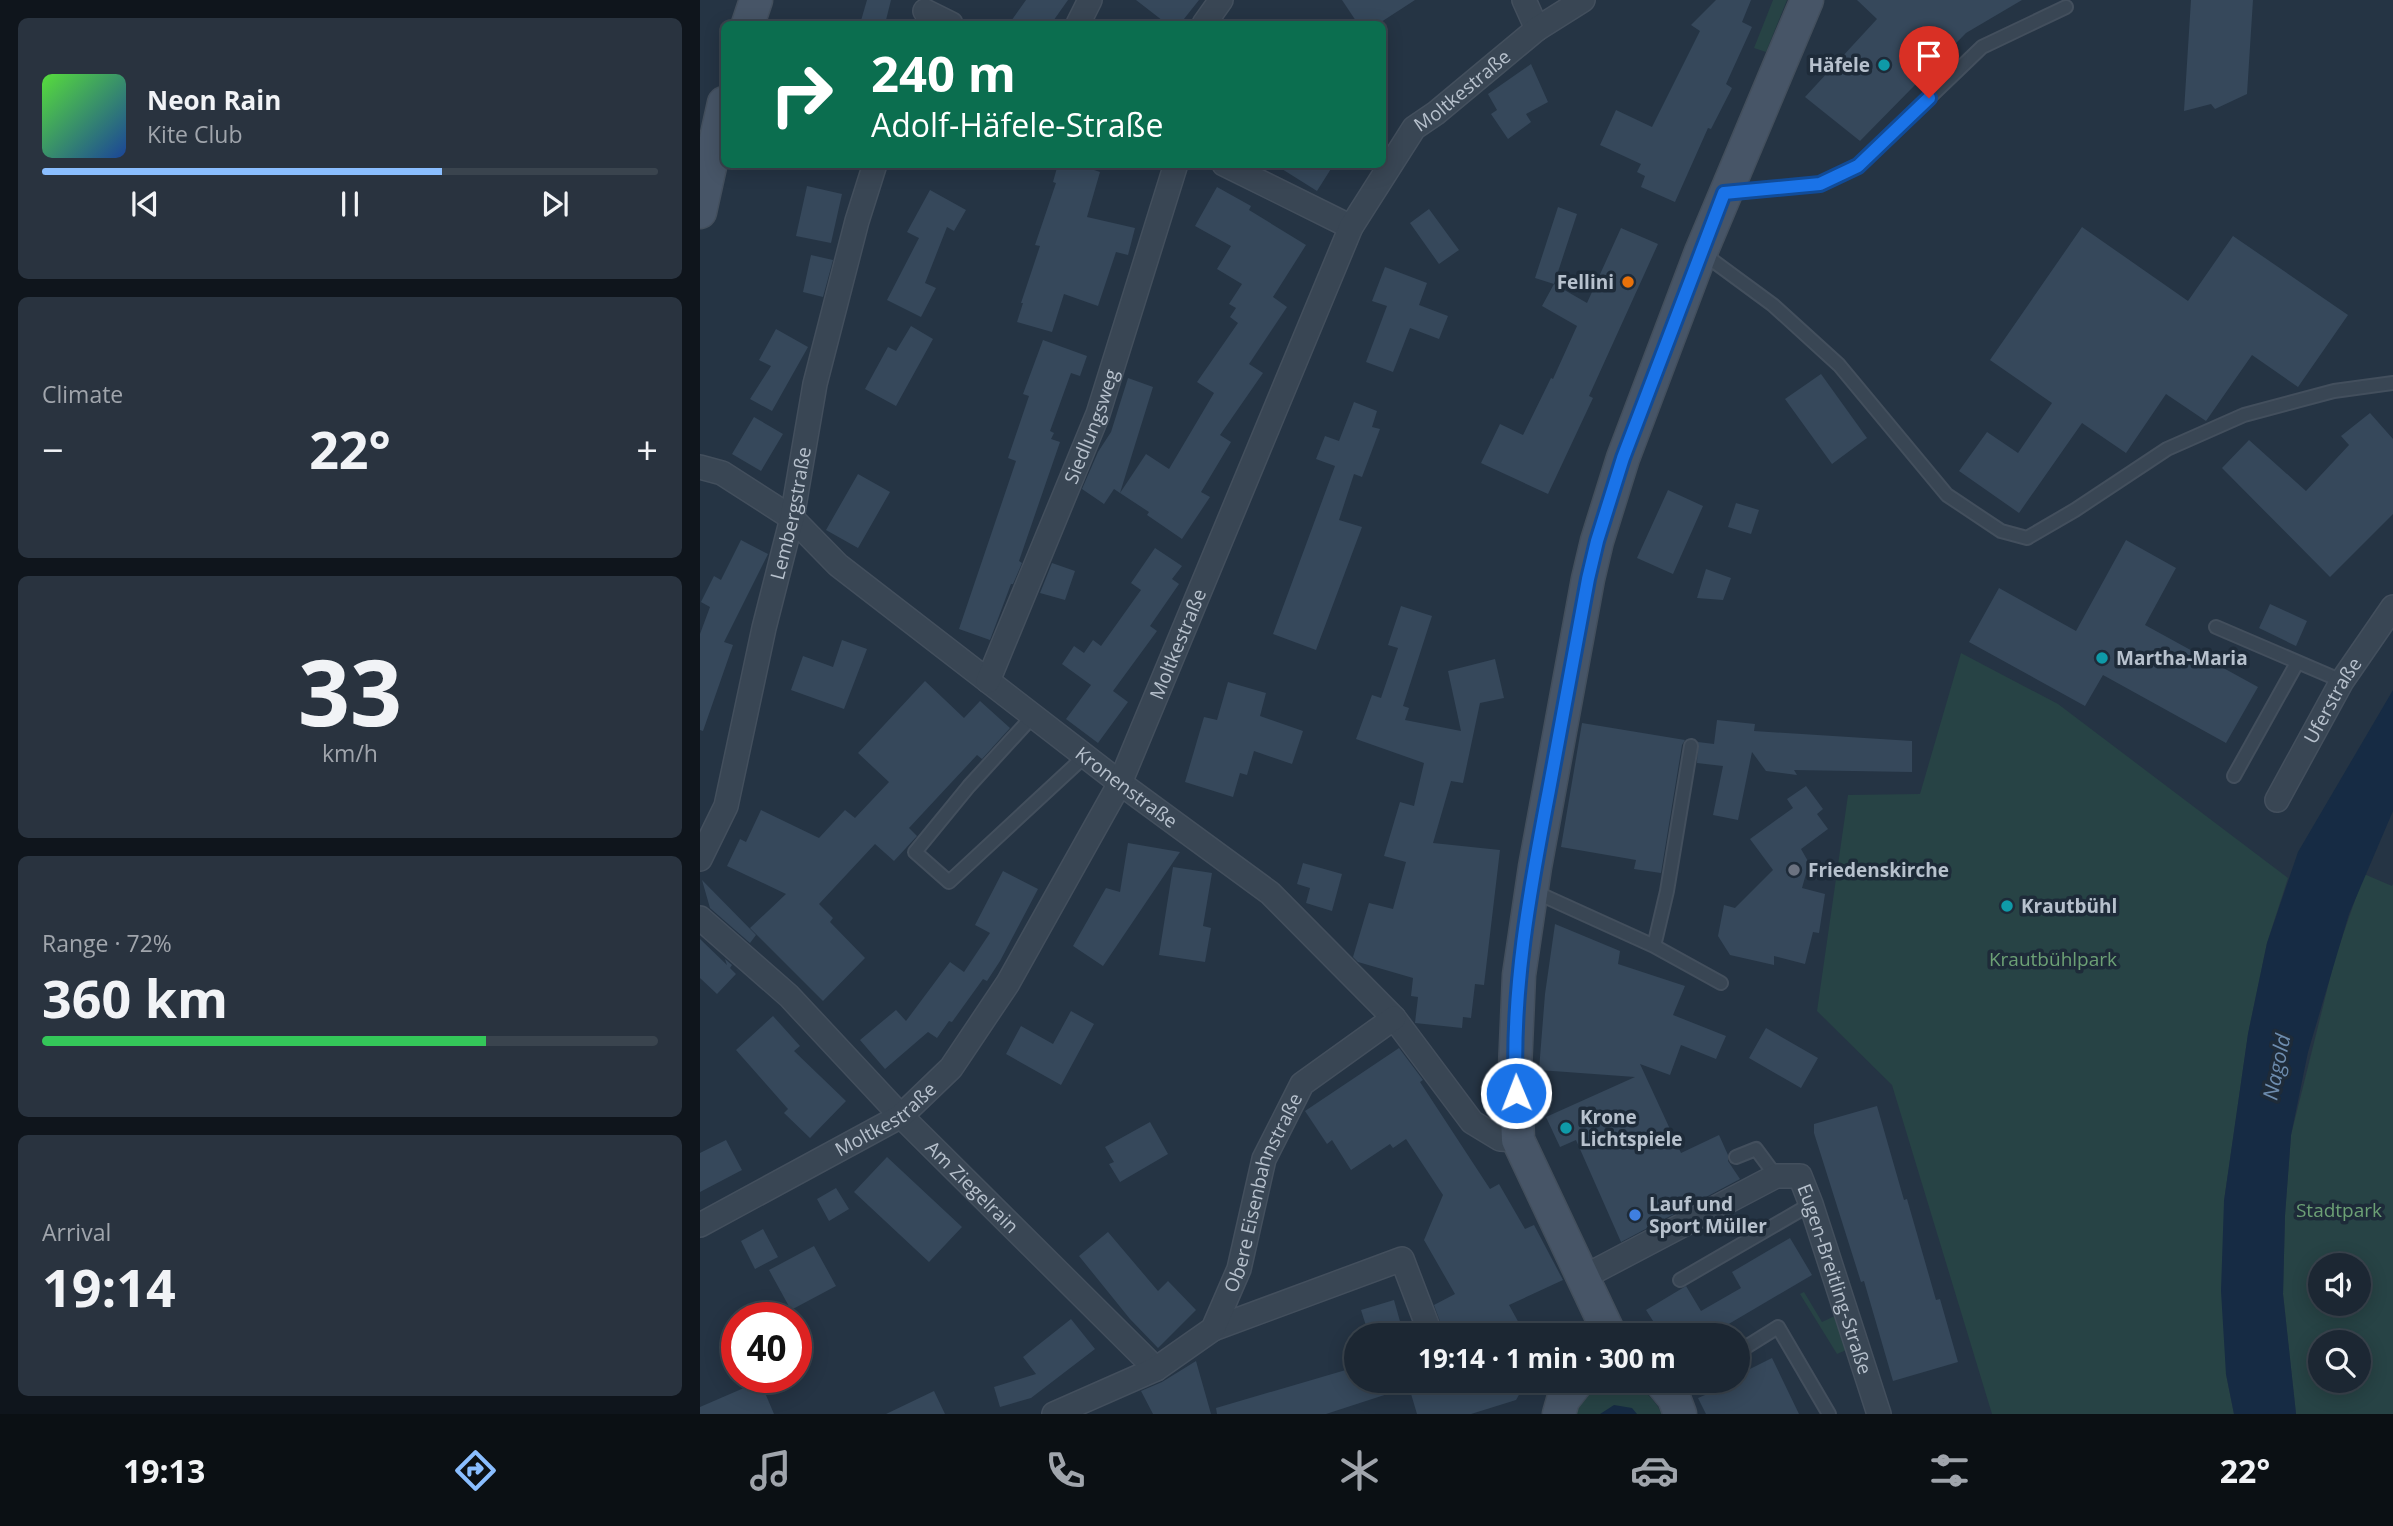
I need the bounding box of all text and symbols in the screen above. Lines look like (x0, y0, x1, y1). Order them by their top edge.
pin (1899, 26, 1959, 98)
icon: arrive (1910, 37, 1948, 75)
text: 240 m (871, 40, 1016, 106)
street label: Moltkestraße (1409, 43, 1516, 137)
icon: right (756, 49, 847, 140)
place label: Häfele (1808, 52, 1870, 78)
marker: Häfele (1876, 57, 1892, 73)
text: Neon Rain (147, 82, 281, 118)
text: Adolf-Häfele-Straße (871, 103, 1163, 146)
text: Kite Club (147, 118, 242, 150)
icon: previous (126, 185, 164, 223)
icon: pause (331, 185, 369, 223)
icon: next (536, 185, 574, 223)
place label: Fellini (1557, 269, 1614, 295)
marker: Fellini (1620, 274, 1636, 290)
street label: Siedlungsweg (1058, 366, 1124, 488)
text: Climate (42, 378, 123, 410)
text: 22° (309, 413, 391, 484)
text: − (42, 423, 64, 475)
text: + (636, 423, 658, 475)
street label: Lembergstraße (764, 445, 817, 582)
street label: Moltkestraße (1143, 585, 1212, 703)
text: 33 (298, 629, 402, 753)
place label: Martha-Maria (2116, 645, 2248, 671)
marker: Martha-Maria (2094, 650, 2110, 666)
street label: Uferstraße (2297, 652, 2368, 748)
text: km/h (322, 737, 378, 769)
street label: Kronenstraße (1070, 740, 1183, 834)
place label: Friedenskirche (1808, 857, 1949, 883)
marker: Friedenskirche (1786, 862, 1802, 878)
place label: Krautbühl (2021, 893, 2117, 919)
marker: Krautbühl (1999, 898, 2015, 914)
text: Range · 72% (42, 927, 172, 959)
park label: Krautbühlpark (1989, 946, 2117, 972)
text: 360 km (42, 962, 228, 1033)
water label: Nagold (2255, 1030, 2297, 1102)
position arrow (1479, 1056, 1553, 1130)
street label: Moltkestraße (830, 1076, 942, 1162)
street label: Obere Eisenbahnstraße (1217, 1089, 1308, 1296)
place label: Krone Lichtspiele (1580, 1104, 1683, 1152)
marker: Krone Lichtspiele (1558, 1120, 1574, 1136)
street label: Am Ziegelrain (920, 1135, 1025, 1239)
street label: Eugen-Breitling-Straße (1791, 1180, 1878, 1378)
place label: Lauf und Sport Müller (1649, 1191, 1767, 1239)
park label: Stadtpark (2296, 1197, 2382, 1223)
marker: Lauf und Sport Müller (1627, 1207, 1643, 1223)
text: Arrival (42, 1216, 111, 1248)
text: 19:14 (42, 1251, 176, 1322)
map controls (2308, 1253, 2371, 1393)
button: sound (2308, 1253, 2371, 1316)
speed limit sign: 40 (721, 1302, 812, 1393)
button: search (2308, 1330, 2371, 1393)
text: 19:14 · 1 min · 300 m (1418, 1340, 1676, 1376)
icon: directions (451, 1446, 500, 1495)
icon: music (746, 1446, 795, 1495)
icon: phone (1041, 1446, 1090, 1495)
icon: climate (1335, 1446, 1384, 1495)
icon: car (1630, 1446, 1679, 1495)
icon: filters (1925, 1446, 1974, 1495)
text: 19:13 (123, 1449, 205, 1492)
text: 22° (2220, 1449, 2270, 1492)

